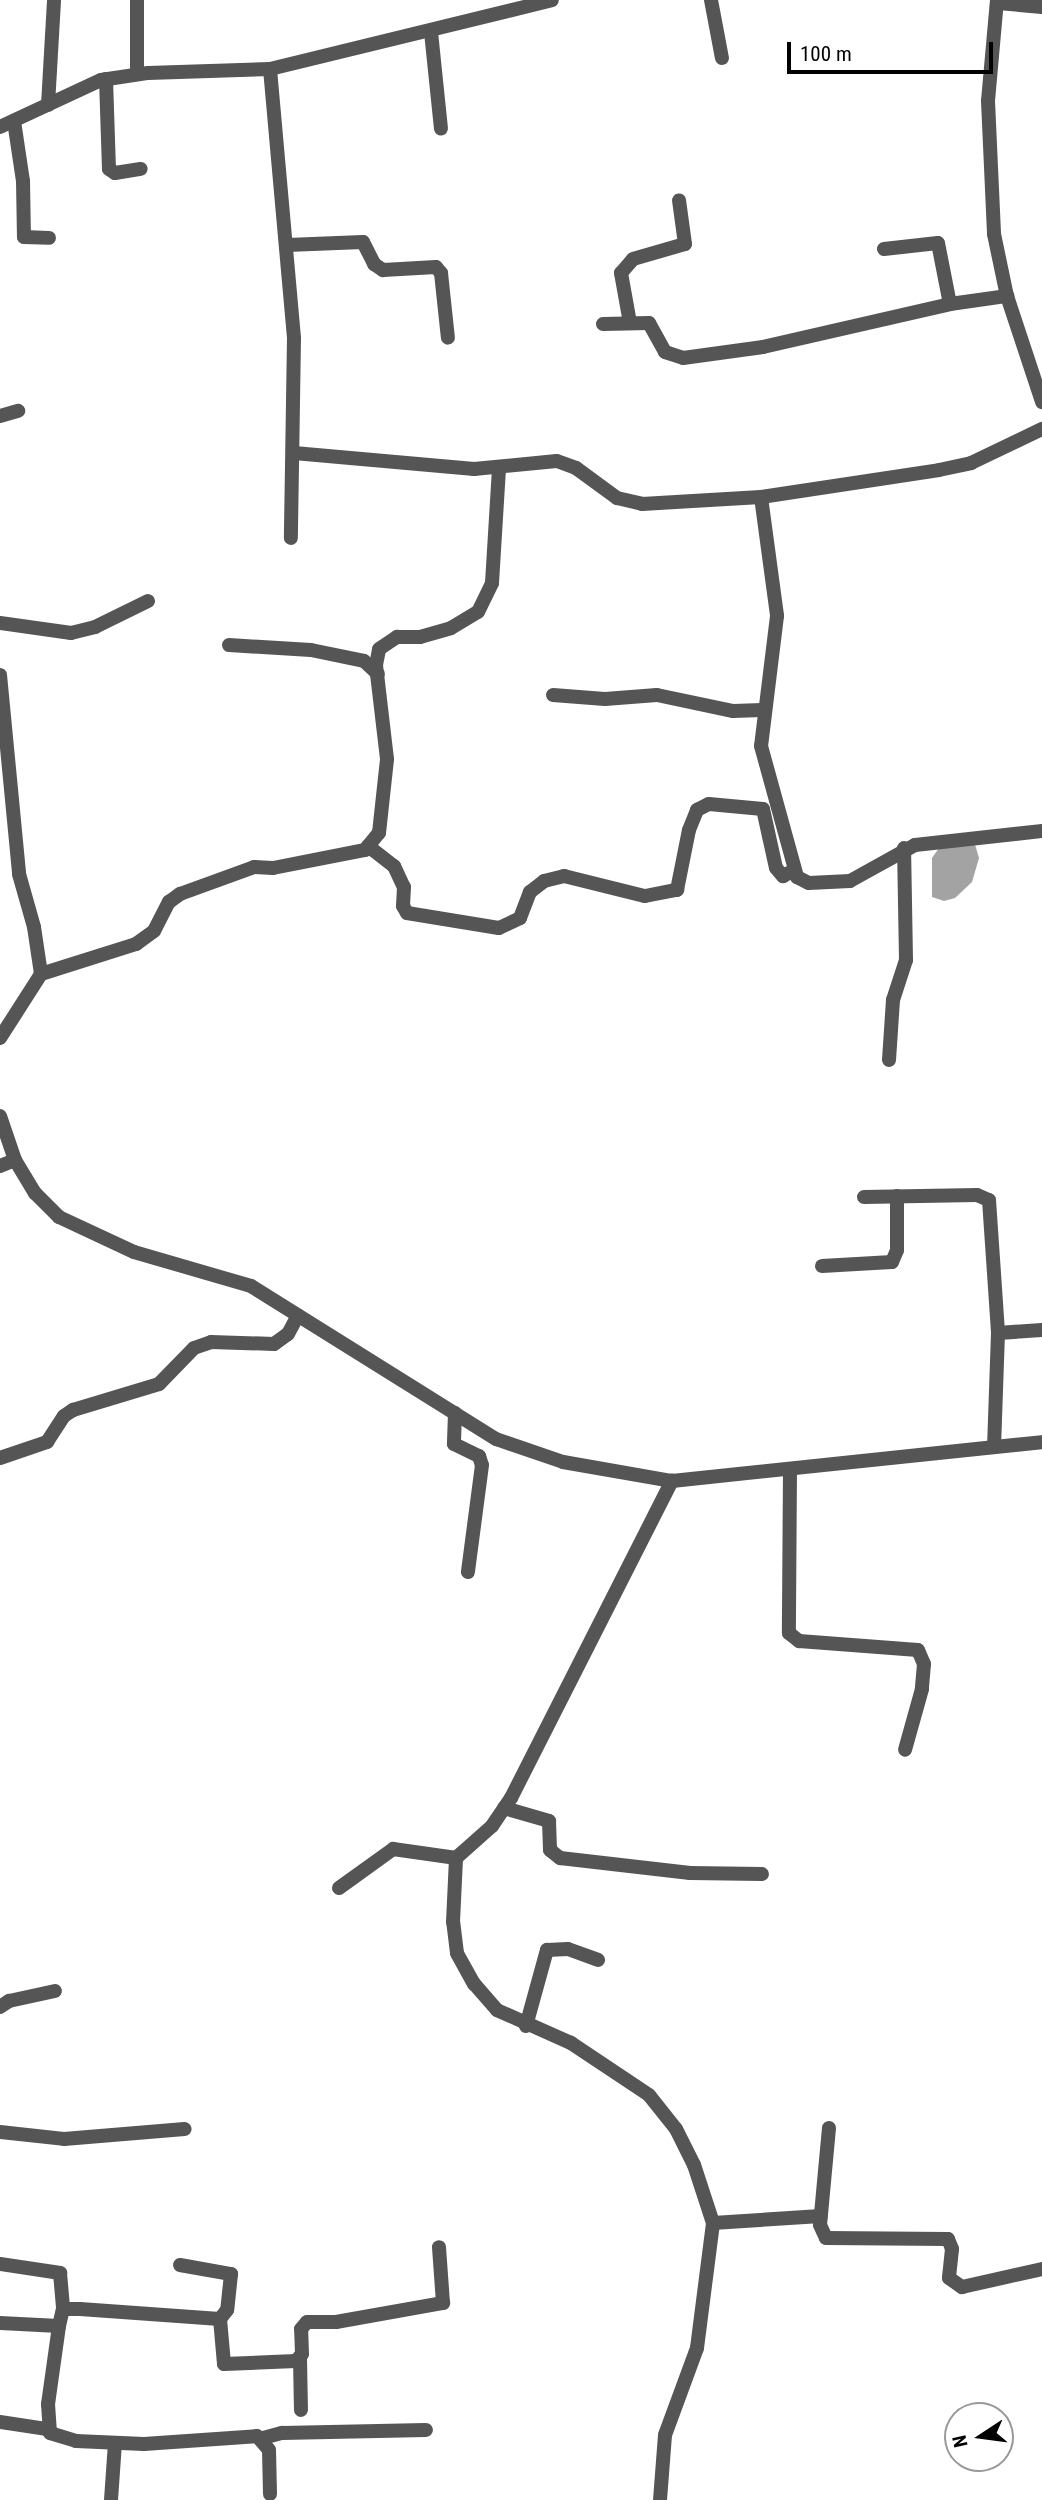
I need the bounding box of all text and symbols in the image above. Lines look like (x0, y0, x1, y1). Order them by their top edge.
scale bar (790, 28, 996, 72)
text: 100 m (800, 42, 852, 66)
north arrow (944, 2402, 1014, 2472)
text: N (947, 2433, 973, 2450)

